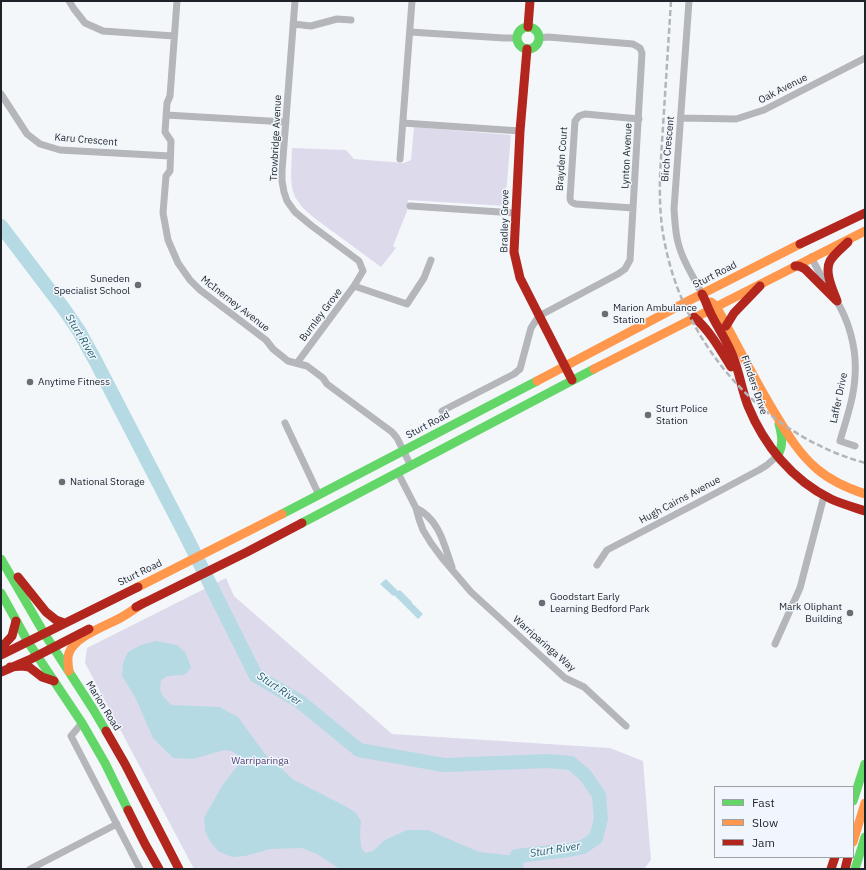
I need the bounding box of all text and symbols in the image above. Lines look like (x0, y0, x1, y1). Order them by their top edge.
street label: Oak Avenue (756, 72, 810, 106)
street label: Trowbridge Avenue (268, 95, 284, 181)
street label: Birch Crescent (659, 116, 677, 182)
street label: Lynton Avenue (619, 123, 635, 189)
street label: Brayden Court (554, 126, 570, 192)
street label: Karu Crescent (54, 131, 118, 149)
street label: Bradley Grove (498, 189, 512, 253)
street label: Sturt Road (691, 259, 739, 291)
place label: Suneden Specialist School (54, 273, 130, 296)
street label: McInerney Avenue (198, 273, 272, 335)
marker: Suneden Specialist School (133, 280, 143, 290)
street label: Burnley Grove (297, 286, 345, 344)
place label: Marion Ambulance Station (613, 302, 697, 326)
marker: Marion Ambulance Station (600, 309, 610, 319)
water label: Sturt River (62, 312, 100, 362)
street label: Flinders Drive (738, 354, 770, 416)
street label: Laffer Drive (828, 372, 850, 424)
place label: Anytime Fitness (38, 376, 110, 388)
marker: Anytime Fitness (25, 377, 35, 387)
place label: Sturt Police Station (656, 403, 708, 426)
street label: Sturt Road (404, 409, 452, 441)
marker: Sturt Police Station (643, 410, 653, 420)
street label: Hugh Cairns Avenue (637, 474, 723, 526)
place label: National Storage (70, 476, 145, 488)
marker: National Storage (57, 477, 67, 487)
street label: Sturt Road (116, 557, 164, 589)
place label: Goodstart Early Learning Bedford Park (550, 591, 650, 614)
marker: Goodstart Early Learning Bedford Park (537, 598, 547, 608)
place label: Mark Oliphant Building (779, 601, 842, 624)
marker: Mark Oliphant Building (845, 608, 855, 618)
street label: Warriparinga Way (510, 614, 578, 674)
water label: Sturt River (254, 669, 304, 709)
street label: Marion Road (83, 679, 123, 733)
park label: Warriparinga (231, 755, 289, 767)
legend (714, 786, 854, 858)
text: Fast (752, 795, 775, 810)
text: Slow (752, 815, 778, 830)
text: Jam (752, 835, 775, 850)
water label: Sturt River (529, 840, 581, 860)

